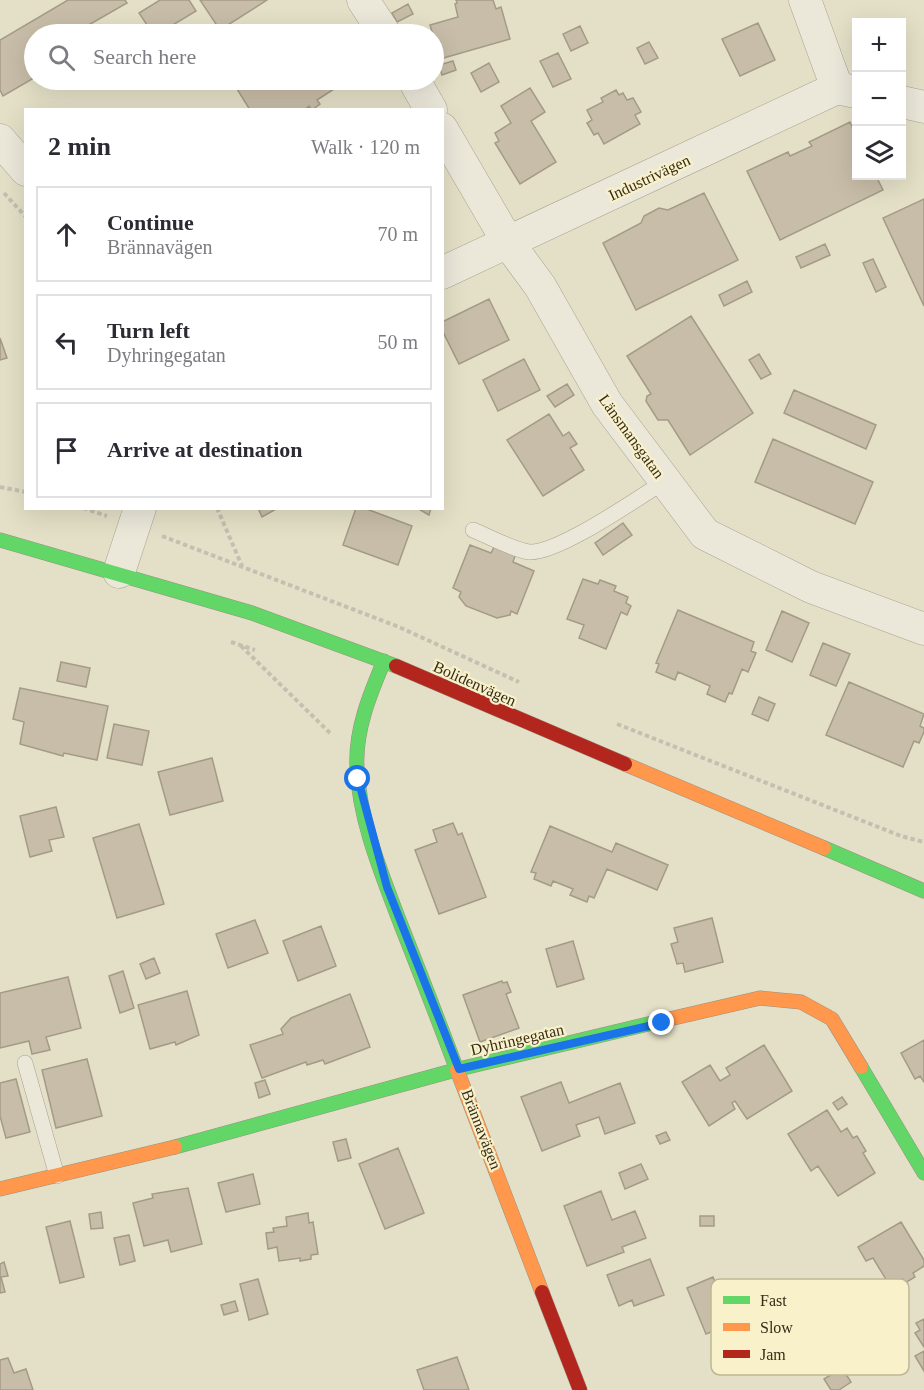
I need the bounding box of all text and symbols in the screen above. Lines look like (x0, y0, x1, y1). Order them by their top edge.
map controls (852, 18, 906, 180)
button: + (852, 18, 906, 72)
search box (24, 24, 444, 90)
icon: search (45, 41, 78, 74)
text: Search here (93, 44, 196, 69)
button: − (852, 72, 906, 126)
button: layers (852, 126, 906, 180)
text: 2 min (48, 132, 111, 161)
text: Walk · 120 m (311, 136, 420, 158)
street label: Industrivägen (606, 151, 693, 205)
text: Continue (107, 210, 194, 235)
icon: ahead (50, 218, 83, 251)
text: 70 m (377, 223, 418, 245)
text: Brännavägen (107, 236, 213, 258)
text: Turn left (107, 318, 190, 343)
icon: left (50, 326, 83, 359)
text: 50 m (377, 331, 418, 353)
text: Dyhringegatan (107, 344, 226, 366)
street label: Länsmansgatan (595, 391, 668, 482)
icon: arrive (50, 434, 83, 467)
text: Arrive at destination (107, 437, 303, 462)
street label: Bolidenvägen (430, 658, 519, 710)
route start (344, 765, 370, 791)
route end (648, 1009, 674, 1035)
street label: Dyhringegatan (469, 1021, 566, 1059)
street label: Brännavägen (458, 1087, 505, 1172)
legend (711, 1279, 909, 1375)
text: Fast (760, 1292, 787, 1309)
text: Slow (760, 1319, 793, 1336)
text: Jam (760, 1346, 786, 1363)

